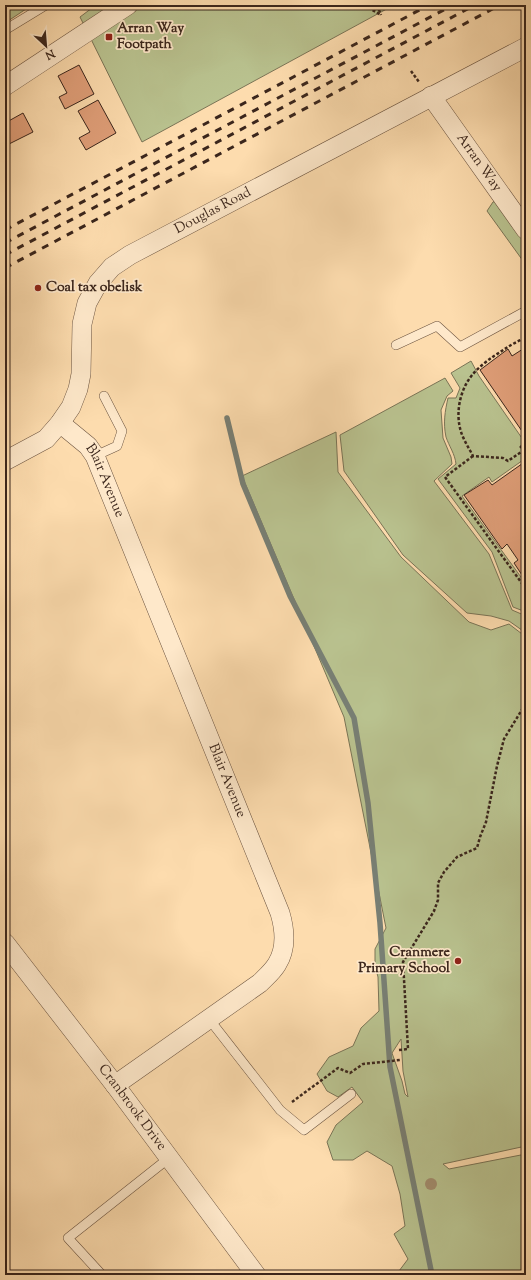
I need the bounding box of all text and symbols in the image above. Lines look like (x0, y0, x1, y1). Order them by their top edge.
place label: Arran Way Footpath (117, 19, 184, 55)
north arrow (26, 26, 66, 66)
marker: Arran Way Footpath (104, 32, 114, 42)
text: N (42, 45, 58, 63)
street label: Arran Way (451, 130, 506, 196)
street label: Douglas Road (171, 183, 255, 240)
place label: Coal tax obelisk (46, 278, 143, 298)
marker: Coal tax obelisk (33, 283, 43, 293)
street label: Blair Avenue (80, 440, 129, 521)
street label: Blair Avenue (203, 741, 250, 821)
place label: Cranmere Primary School (358, 943, 450, 979)
marker: Cranmere Primary School (453, 956, 463, 966)
street label: Cranbrook Drive (93, 1060, 171, 1155)

